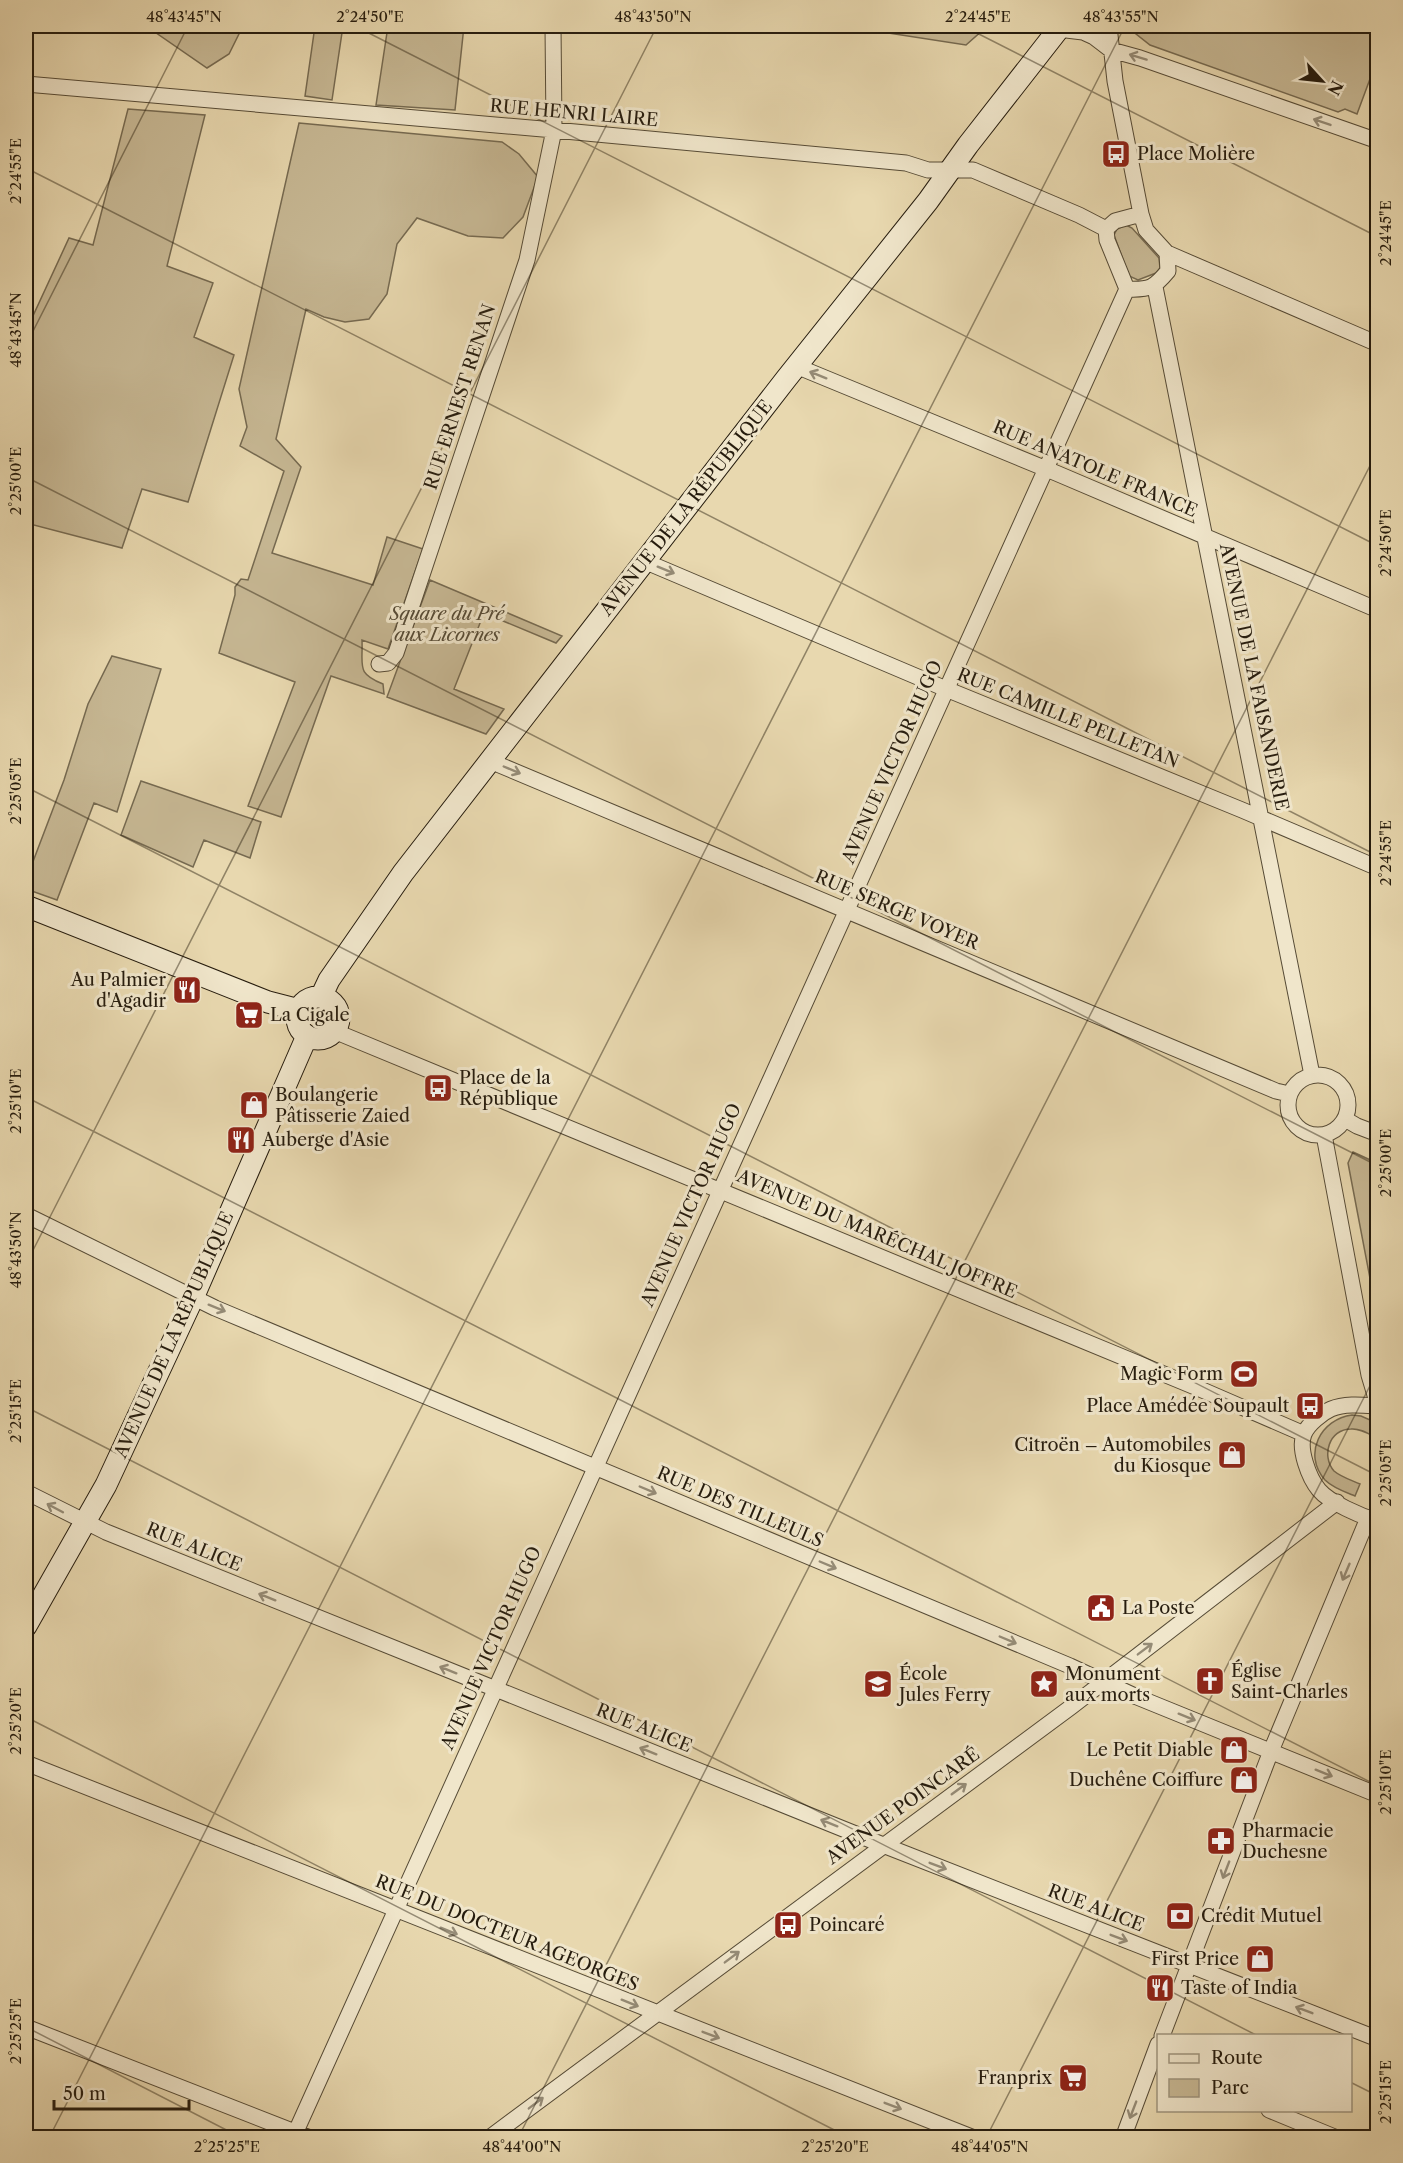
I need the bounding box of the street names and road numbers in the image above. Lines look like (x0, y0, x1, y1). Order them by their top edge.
street label: RUE HENRI LAIRE (489, 95, 659, 131)
street label: RUE ERNEST RENAN (420, 301, 500, 493)
street label: AVENUE DE LA RÉPUBLIQUE (594, 395, 777, 621)
street label: RUE ANATOLE FRANCE (990, 416, 1200, 522)
street label: AVENUE DE LA FAISANDERIE (1215, 540, 1293, 813)
street label: AVENUE VICTOR HUGO (837, 657, 947, 868)
street label: RUE CAMILLE PELLETAN (954, 663, 1182, 773)
street label: RUE SERGE VOYER (812, 865, 983, 955)
street label: AVENUE VICTOR HUGO (636, 1100, 746, 1311)
street label: AVENUE DU MARÉCHAL JOFFRE (733, 1164, 1021, 1303)
street label: AVENUE DE LA RÉPUBLIQUE (108, 1208, 238, 1463)
street label: RUE DES TILLEULS (653, 1462, 827, 1552)
street label: RUE ALICE (143, 1518, 245, 1576)
street label: AVENUE VICTOR HUGO (436, 1543, 546, 1754)
street label: RUE ALICE (593, 1699, 695, 1757)
street label: AVENUE POINCARÉ (821, 1742, 984, 1870)
street label: RUE DU DOCTEUR AGEORGES (372, 1870, 642, 1996)
street label: RUE ALICE (1045, 1880, 1147, 1936)

